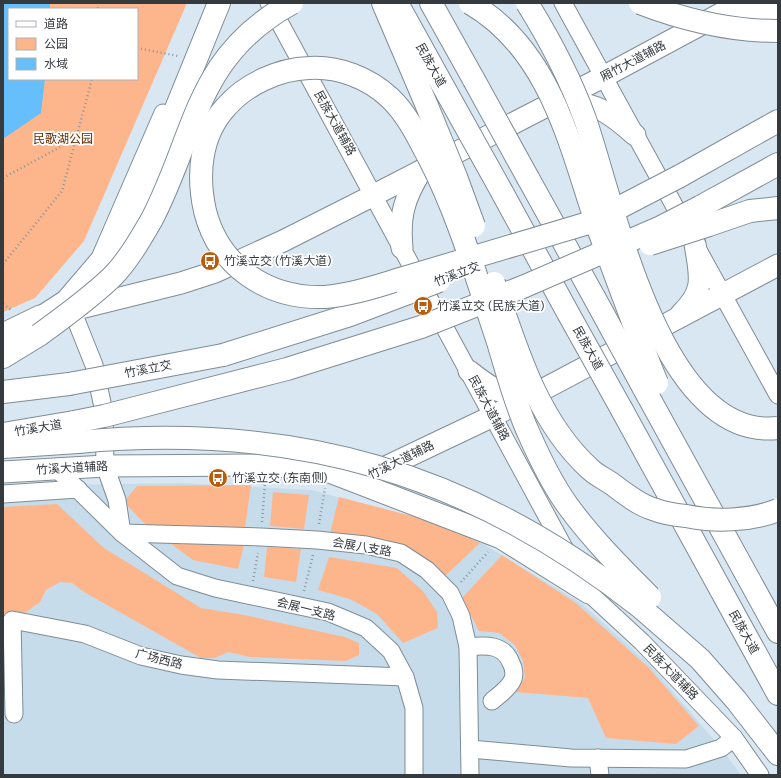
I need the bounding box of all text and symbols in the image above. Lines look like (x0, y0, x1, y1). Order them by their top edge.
legend (8, 8, 138, 80)
text: 道路 (44, 17, 68, 31)
text: 公园 (44, 37, 68, 51)
street label: 厢竹大道辅路 (598, 38, 668, 84)
street label: 民族大道 (413, 41, 449, 89)
text: 水域 (44, 57, 68, 71)
street label: 民族大道辅路 (311, 88, 359, 158)
park label: 民歌湖公园 (33, 132, 93, 146)
bus stop icon: 竹溪立交 (竹溪大道) (199, 250, 221, 272)
place label: 竹溪立交 (竹溪大道) (224, 254, 331, 268)
street label: 竹溪立交 (432, 259, 482, 289)
bus stop icon: 竹溪立交 (民族大道) (412, 295, 434, 317)
place label: 竹溪立交 (民族大道) (437, 299, 544, 313)
street label: 民族大道 (570, 324, 606, 372)
street label: 竹溪立交 (123, 358, 173, 380)
street label: 民族大道辅路 (466, 373, 512, 443)
street label: 竹溪大道 (13, 417, 63, 439)
street label: 竹溪大道辅路 (366, 438, 436, 482)
street label: 竹溪大道辅路 (36, 459, 108, 477)
bus stop icon: 竹溪立交 (东南侧) (207, 467, 229, 489)
place label: 竹溪立交 (东南侧) (232, 471, 327, 485)
street label: 会展八支路 (331, 535, 393, 559)
street label: 会展一支路 (275, 595, 337, 623)
street label: 民族大道 (726, 608, 762, 656)
street label: 民族大道辅路 (641, 641, 701, 703)
street label: 广场西路 (134, 646, 184, 672)

